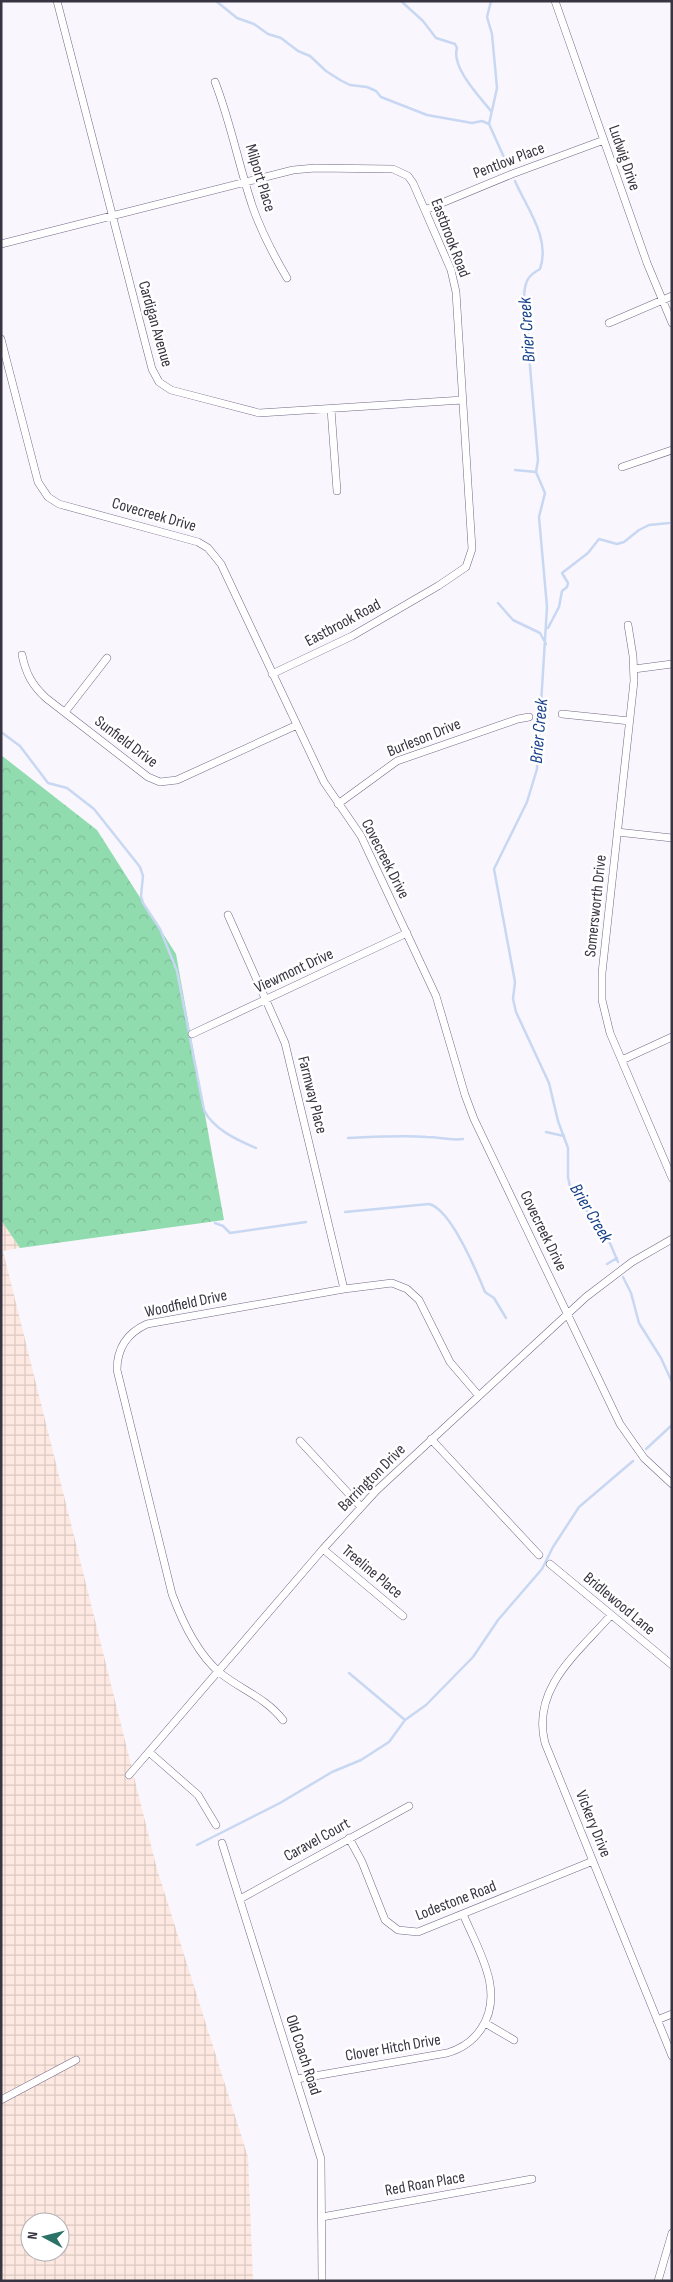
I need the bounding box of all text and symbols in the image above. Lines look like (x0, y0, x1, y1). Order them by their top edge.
street label: Ludwig Drive (604, 123, 644, 193)
street label: Pentlow Place (471, 139, 547, 183)
street label: Milport Place (241, 142, 279, 214)
street label: Eastbrook Road (426, 196, 474, 280)
street label: Cardigan Avenue (134, 279, 176, 369)
water label: Brier Creek (514, 296, 540, 363)
street label: Covecreek Drive (110, 494, 198, 536)
street label: Eastbrook Road (302, 595, 384, 651)
water label: Brier Creek (526, 696, 552, 764)
street label: Sunfield Drive (91, 712, 161, 772)
street label: Burleson Drive (384, 715, 464, 761)
street label: Covecreek Drive (357, 816, 413, 902)
street label: Somersworth Drive (581, 854, 611, 958)
street label: Viewmont Drive (252, 944, 336, 998)
street label: Farmway Place (293, 1054, 331, 1136)
water label: Brier Creek (565, 1180, 617, 1247)
street label: Covecreek Drive (515, 1188, 571, 1274)
street label: Woodfield Drive (143, 1286, 229, 1322)
street label: Barrington Drive (334, 1440, 410, 1516)
street label: Treeline Place (338, 1541, 406, 1603)
street label: Bridlewood Lane (579, 1569, 659, 1639)
street label: Vickery Drive (571, 1788, 615, 1860)
street label: Caravel Court (281, 1814, 353, 1866)
street label: Lodestone Road (413, 1877, 499, 1925)
street label: Old Coach Road (281, 2013, 325, 2097)
street label: Clover Hitch Drive (344, 2030, 442, 2066)
street label: Red Roan Place (384, 2168, 466, 2200)
north arrow (20, 2212, 70, 2262)
text: N (24, 2231, 41, 2240)

